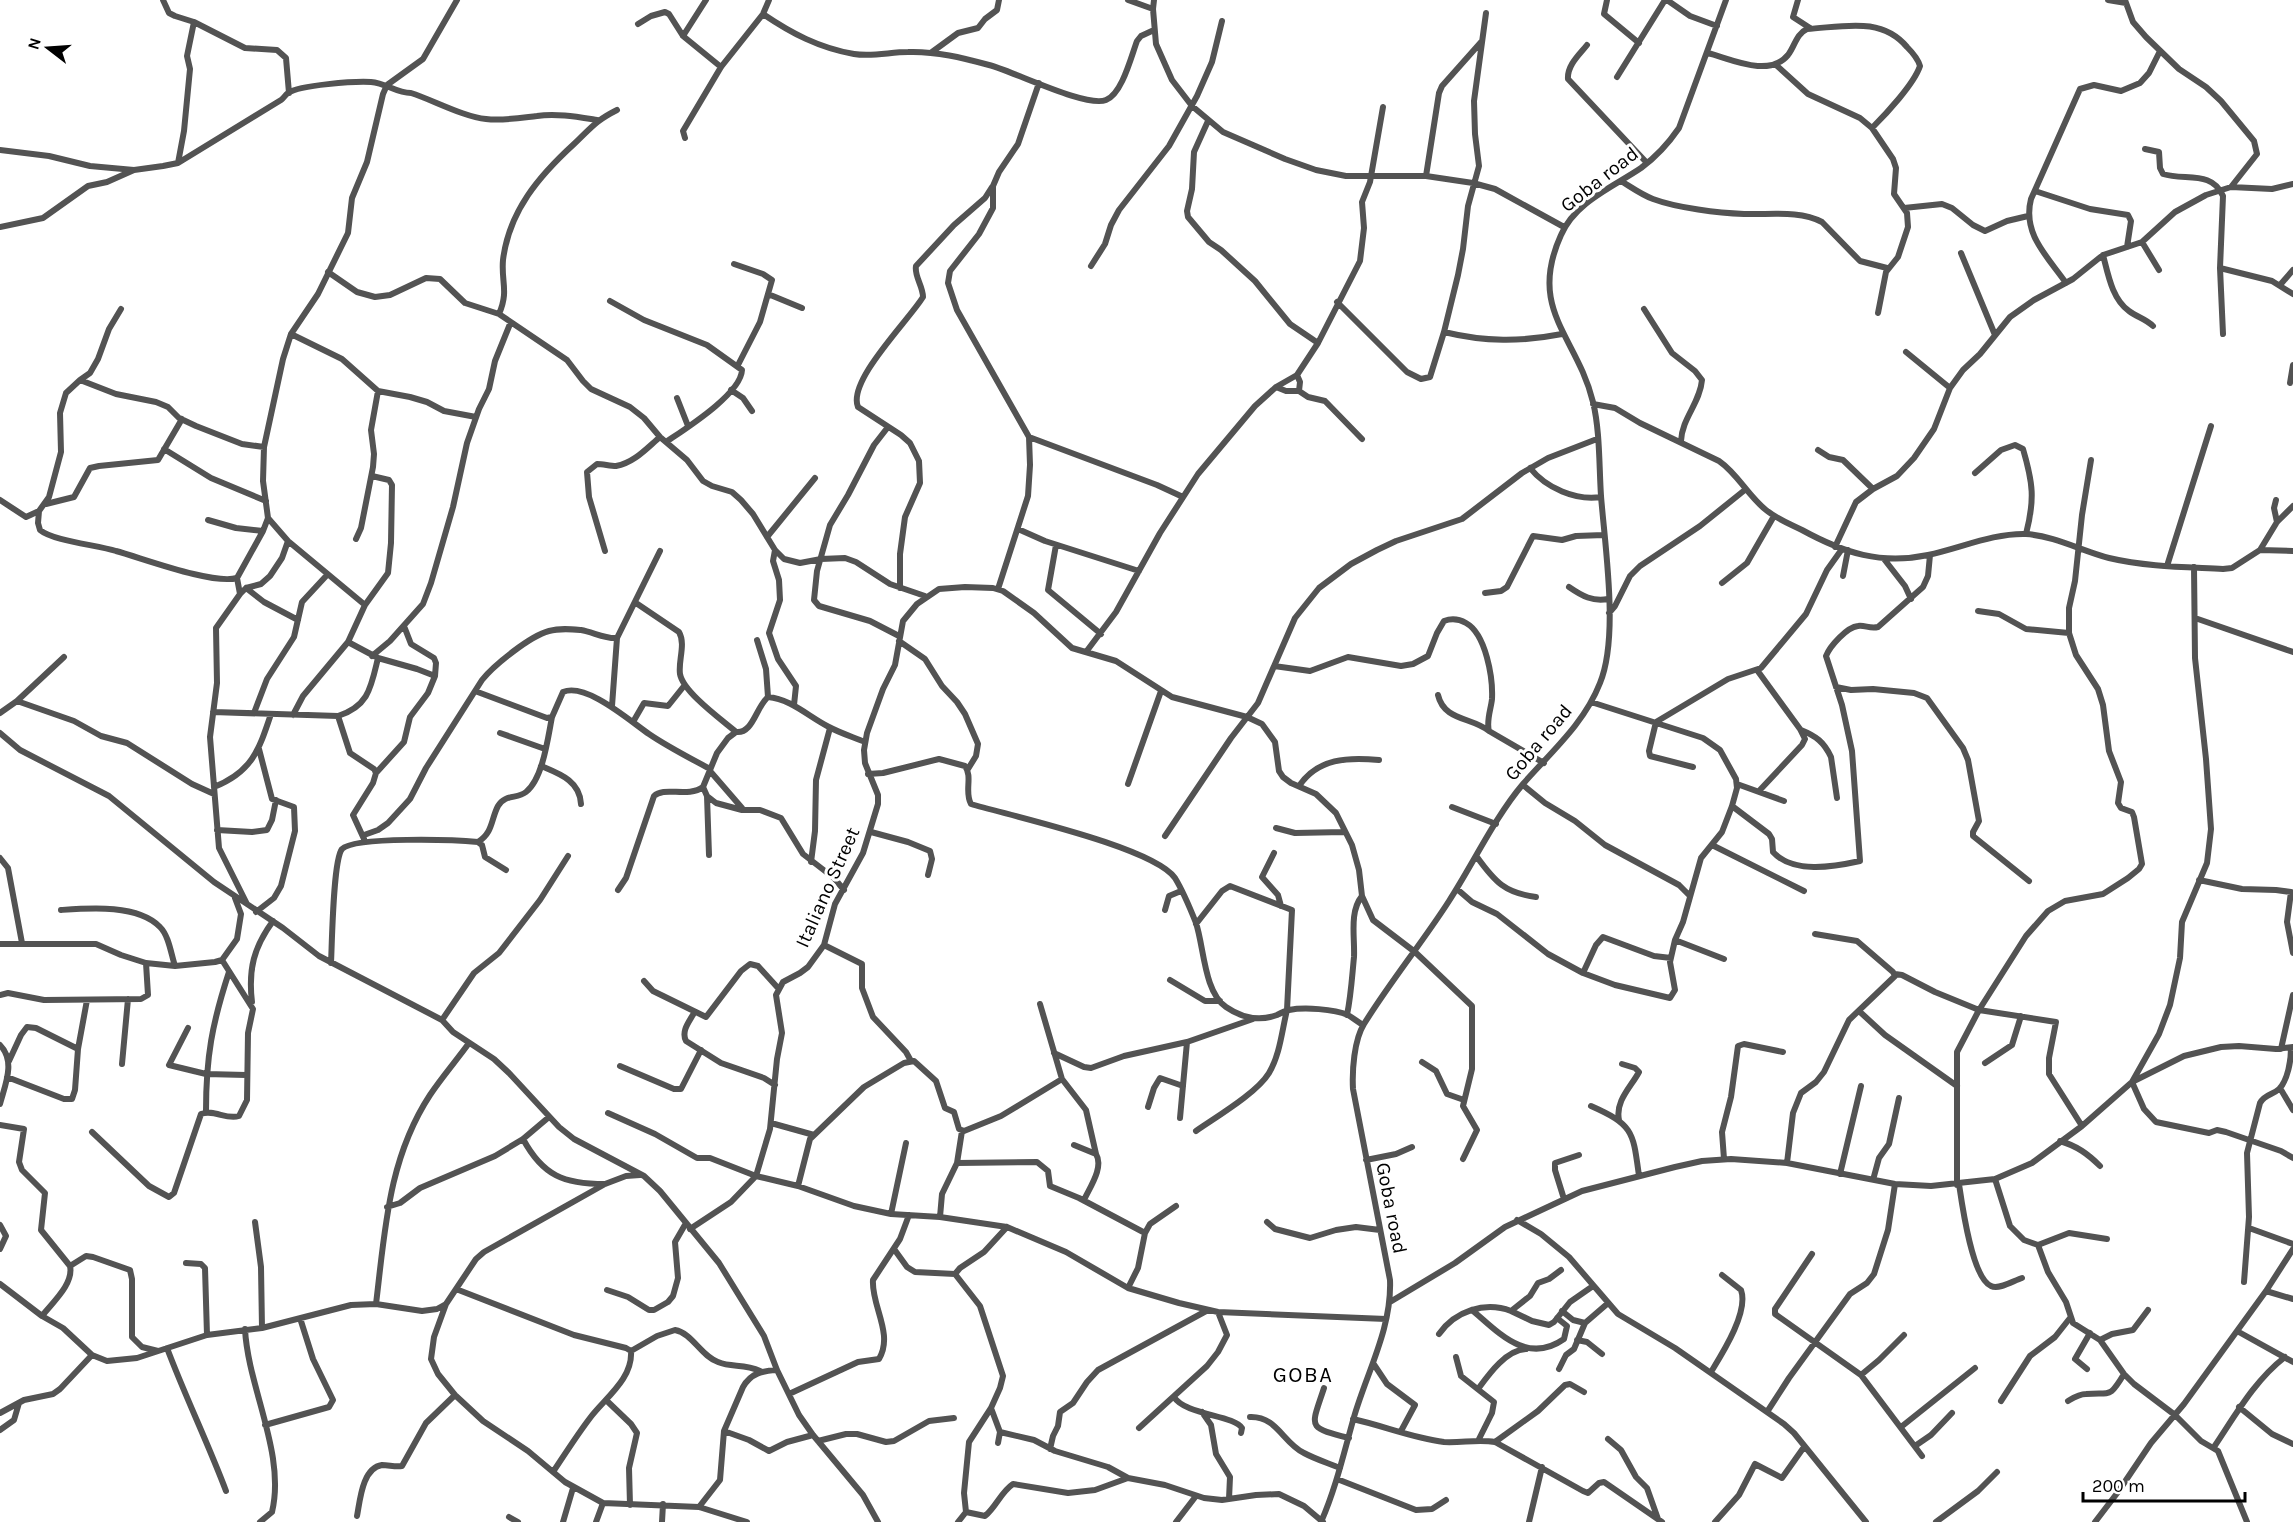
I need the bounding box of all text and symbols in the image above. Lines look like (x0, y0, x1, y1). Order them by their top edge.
north arrow (18, 18, 78, 78)
text: N (23, 35, 45, 52)
street label: Goba road (1556, 142, 1643, 217)
street label: Goba road (1500, 700, 1577, 785)
street label: Italiano Street (791, 823, 864, 951)
street label: Goba road (1371, 1161, 1412, 1256)
district label: GOBA (1273, 1362, 1333, 1388)
scale bar (2083, 1465, 2245, 1503)
text: 200 m (2092, 1475, 2145, 1497)

